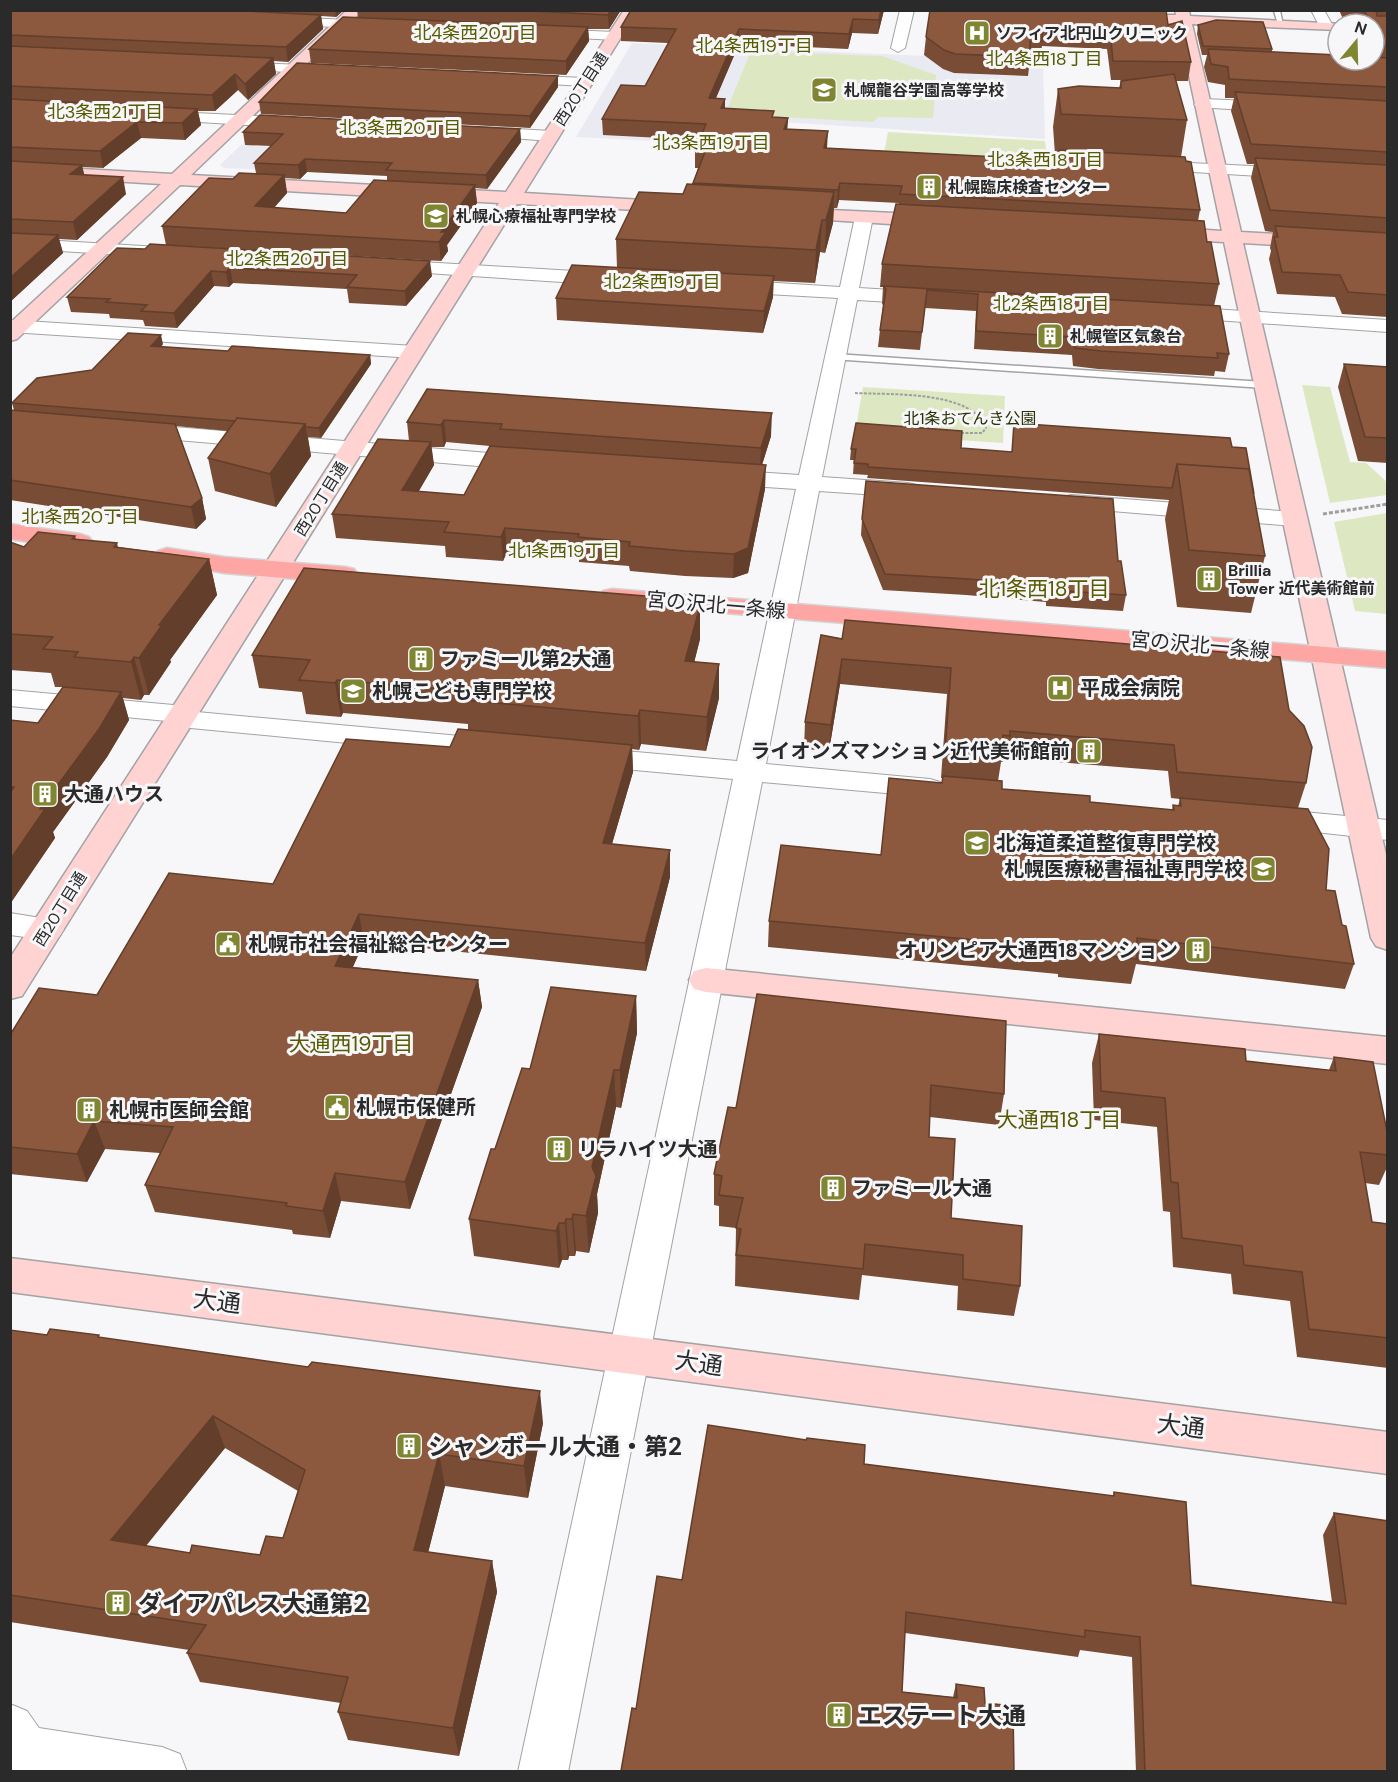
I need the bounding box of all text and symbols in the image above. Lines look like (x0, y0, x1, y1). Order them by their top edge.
north arrow (1326, 12, 1386, 72)
text: N (1352, 16, 1370, 40)
hospital icon: ソフィア北円山クリニック (962, 18, 992, 48)
district label: 北4条西20丁目 (413, 21, 537, 45)
place label: ソフィア北円山クリニック (996, 23, 1188, 44)
district label: 北4条西19丁目 (695, 34, 813, 58)
district label: 北4条西18丁目 (985, 47, 1103, 71)
street label: 西20丁目通 (549, 48, 613, 130)
school or university icon: 札幌龍谷学園高等学校 (809, 75, 839, 105)
place label: 札幌龍谷学園高等学校 (844, 80, 1004, 101)
district label: 北3条西21丁目 (47, 100, 163, 124)
district label: 北3条西20丁目 (338, 116, 462, 140)
district label: 北3条西19丁目 (652, 131, 770, 155)
district label: 北3条西18丁目 (986, 148, 1104, 172)
building icon: 札幌臨床検査センター (914, 172, 944, 202)
place label: 札幌臨床検査センター (948, 177, 1108, 198)
school or university icon: 札幌心療福祉専門学校 (421, 201, 451, 231)
place label: 札幌心療福祉専門学校 (456, 206, 616, 227)
district label: 北2条西20丁目 (226, 247, 348, 271)
district label: 北2条西19丁目 (603, 270, 721, 294)
district label: 北2条西18丁目 (993, 292, 1109, 316)
building icon: 札幌管区気象台 (1035, 321, 1065, 351)
place label: 札幌管区気象台 (1070, 326, 1182, 347)
park label: 北1条おてんき公園 (904, 408, 1037, 429)
street label: 西20丁目通 (290, 458, 352, 540)
district label: 北1条西20丁目 (21, 505, 139, 529)
district label: 北1条西19丁目 (508, 539, 620, 563)
place label: Brillia Tower 近代美術館前 (1228, 560, 1374, 599)
building icon: Brillia Tower 近代美術館前 (1194, 564, 1224, 594)
district label: 北1条西18丁目 (979, 575, 1109, 603)
street label: 宮の沢北一条線 (645, 586, 787, 624)
street label: 宮の沢北一条線 (1129, 626, 1271, 664)
building icon: ファミール第2大通 (406, 644, 436, 674)
place label: ファミール第2大通 (440, 646, 612, 672)
hospital icon: 平成会病院 (1045, 673, 1075, 703)
place label: 平成会病院 (1080, 675, 1180, 701)
school or university icon: 札幌こども専門学校 (338, 676, 368, 706)
place label: 札幌こども専門学校 (372, 678, 552, 704)
building icon: ライオンズマンション近代美術館前 (1074, 736, 1104, 766)
place label: ライオンズマンション近代美術館前 (750, 738, 1070, 764)
building icon: 大通ハウス (30, 779, 60, 809)
place label: 大通ハウス (64, 781, 164, 807)
school or university icon: 北海道柔道整復専門学校 (962, 828, 992, 858)
place label: 北海道柔道整復専門学校 (996, 830, 1216, 856)
school or university icon: 札幌医療秘書福祉専門学校 (1248, 854, 1278, 884)
place label: 札幌医療秘書福祉専門学校 (1004, 856, 1244, 882)
street label: 西20丁目通 (29, 868, 91, 950)
public building icon: 札幌市社会福祉総合センター (213, 929, 243, 959)
place label: 札幌市社会福祉総合センター (248, 931, 508, 957)
building icon: オリンピア大通西18マンション (1183, 935, 1213, 965)
place label: オリンピア大通西18マンション (898, 937, 1178, 963)
district label: 大通西19丁目 (289, 1030, 413, 1058)
public building icon: 札幌市保健所 (322, 1092, 352, 1122)
place label: 札幌市保健所 (356, 1094, 476, 1120)
building icon: 札幌市医師会館 (74, 1095, 104, 1125)
place label: 札幌市医師会館 (109, 1097, 249, 1123)
district label: 大通西18丁目 (997, 1106, 1121, 1134)
building icon: リラハイツ大通 (544, 1134, 574, 1164)
place label: リラハイツ大通 (578, 1136, 717, 1162)
building icon: ファミール大通 (818, 1173, 848, 1203)
place label: ファミール大通 (852, 1175, 992, 1201)
street label: 大通 (191, 1283, 243, 1319)
street label: 大通 (673, 1344, 725, 1382)
street label: 大通 (1155, 1408, 1207, 1444)
building icon: シャンボール大通・第2 (394, 1431, 424, 1461)
place label: シャンボール大通・第2 (428, 1431, 682, 1462)
building icon: ダイアパレス大通第2 (103, 1588, 133, 1618)
place label: ダイアパレス大通第2 (138, 1588, 367, 1619)
building icon: エステート大通 (824, 1700, 854, 1730)
place label: エステート大通 (858, 1700, 1026, 1731)

